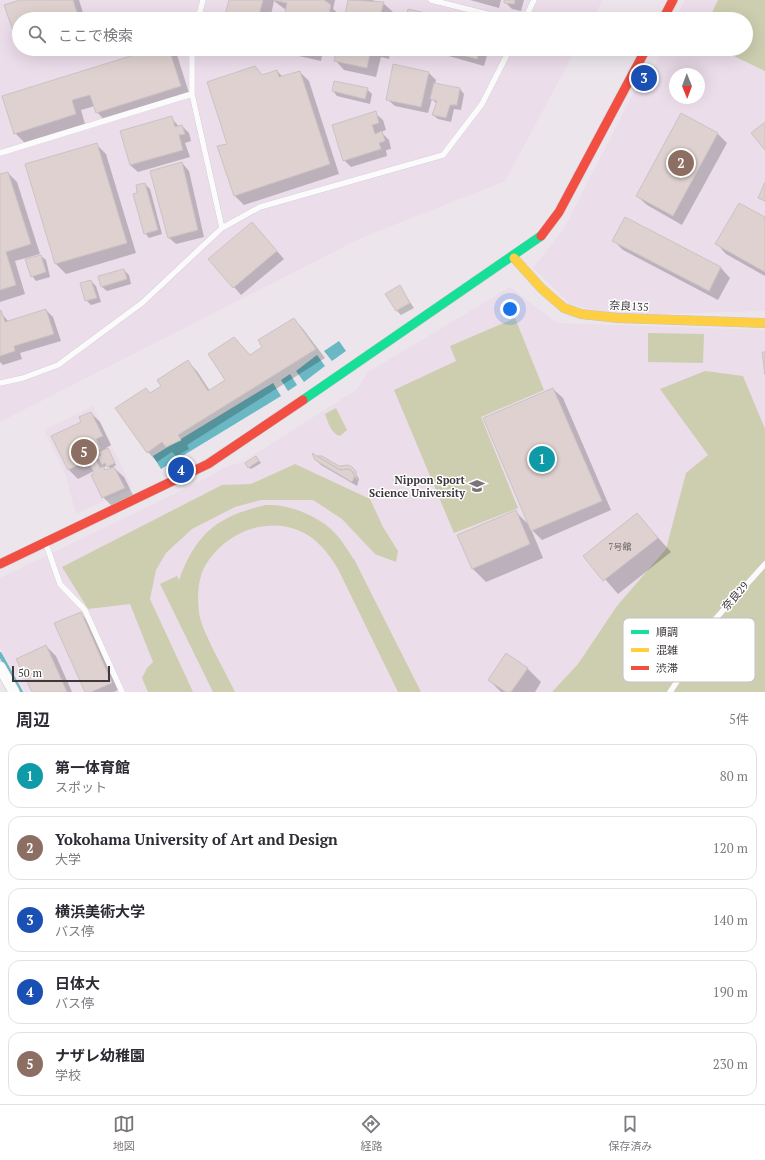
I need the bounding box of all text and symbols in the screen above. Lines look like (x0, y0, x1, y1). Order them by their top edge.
search box (12, 12, 753, 56)
icon: search (26, 23, 48, 45)
text: ここで検索 (58, 25, 133, 45)
pin: 3 (631, 63, 657, 93)
north arrow (669, 68, 705, 104)
pin: 2 (668, 148, 694, 178)
street label: 奈良135 (609, 298, 649, 314)
your location (500, 299, 520, 319)
pin: 5 (71, 437, 97, 467)
pin: 1 (529, 444, 555, 474)
pin: 4 (168, 455, 194, 485)
place label: Nippon Sport Science University (369, 473, 466, 500)
school or university icon: Nippon Sport Science University (468, 477, 486, 495)
house number: 7号館 (609, 541, 631, 553)
street label: 奈良29 (719, 579, 751, 613)
legend (623, 618, 755, 682)
text: 順調 (656, 625, 678, 639)
text: 混雑 (656, 643, 678, 657)
text: 渋滞 (656, 661, 678, 675)
scale bar (12, 664, 110, 683)
text: 50 m (18, 666, 42, 680)
text: 周辺 (16, 708, 50, 731)
text: 5件 (729, 710, 749, 728)
text: 第一体育館 (55, 757, 130, 777)
text: 1 (26, 767, 34, 785)
text: 80 m (720, 767, 748, 785)
text: スポット (55, 778, 107, 796)
text: Yokohama University of Art and Design (55, 829, 338, 849)
text: 2 (26, 839, 34, 857)
text: 120 m (713, 839, 748, 857)
text: 大学 (55, 850, 81, 868)
text: 横浜美術大学 (55, 901, 145, 921)
text: 3 (26, 911, 34, 929)
text: 140 m (713, 911, 748, 929)
text: バス停 (55, 922, 94, 940)
text: 日体大 (55, 973, 100, 993)
text: 4 (26, 983, 34, 1001)
text: 190 m (713, 983, 748, 1001)
text: バス停 (55, 994, 94, 1012)
text: ナザレ幼稚園 (55, 1045, 145, 1065)
text: 5 (26, 1055, 34, 1073)
text: 230 m (713, 1055, 748, 1073)
text: 学校 (55, 1066, 81, 1084)
tab: 地図 (113, 1113, 135, 1153)
tab: 経路 (360, 1113, 382, 1153)
tab: 保存済み (608, 1113, 652, 1153)

